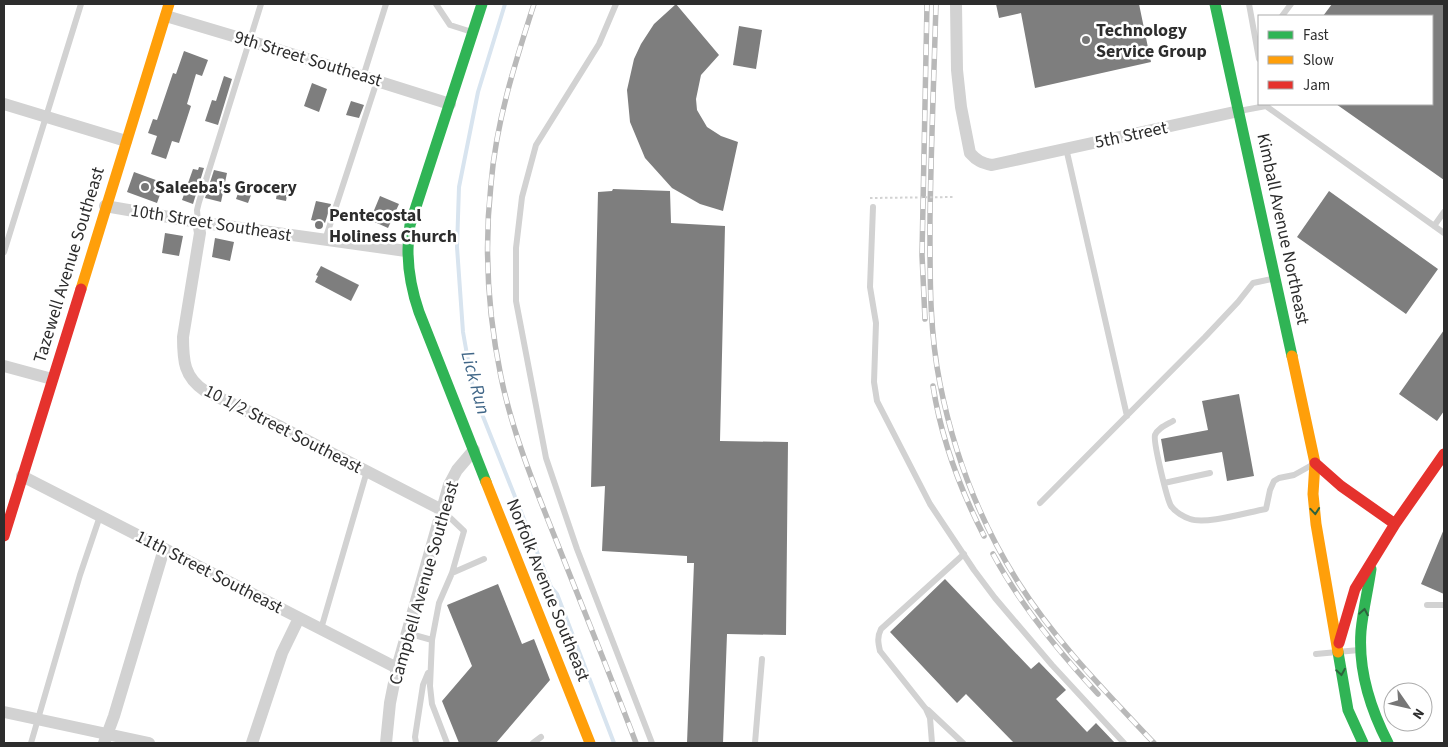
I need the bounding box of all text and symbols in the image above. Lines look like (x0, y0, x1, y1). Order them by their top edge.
legend (1258, 15, 1433, 105)
place label: Technology Service Group (1096, 18, 1207, 64)
street label: 9th Street Southeast (231, 25, 385, 93)
text: Fast (1303, 25, 1329, 46)
marker: Technology Service Group (1080, 34, 1092, 46)
text: Slow (1303, 50, 1334, 71)
text: Jam (1303, 75, 1330, 96)
street label: 5th Street (1092, 115, 1170, 155)
street label: Kimball Avenue Northeast (1251, 131, 1315, 327)
street label: Tazewell Avenue Southeast (27, 164, 111, 366)
place label: Saleeba's Grocery (155, 175, 298, 200)
marker: Saleeba's Grocery (139, 181, 151, 193)
street label: 10th Street Southeast (129, 198, 293, 248)
place label: Pentecostal Holiness Church (329, 203, 457, 249)
marker: Pentecostal Holiness Church (313, 219, 325, 231)
water label: Lick Run (454, 348, 496, 418)
street label: 10 1/2 Street Southeast (200, 378, 366, 480)
street label: Campbell Avenue Southeast (383, 478, 465, 688)
street label: Norfolk Avenue Southeast (500, 495, 596, 685)
one-way arrow (1309, 508, 1320, 516)
street label: 11th Street Southeast (131, 524, 287, 620)
one-way arrow (1358, 608, 1368, 617)
one-way arrow (1335, 668, 1345, 676)
north arrow (1383, 682, 1433, 732)
text: N (1407, 704, 1429, 723)

